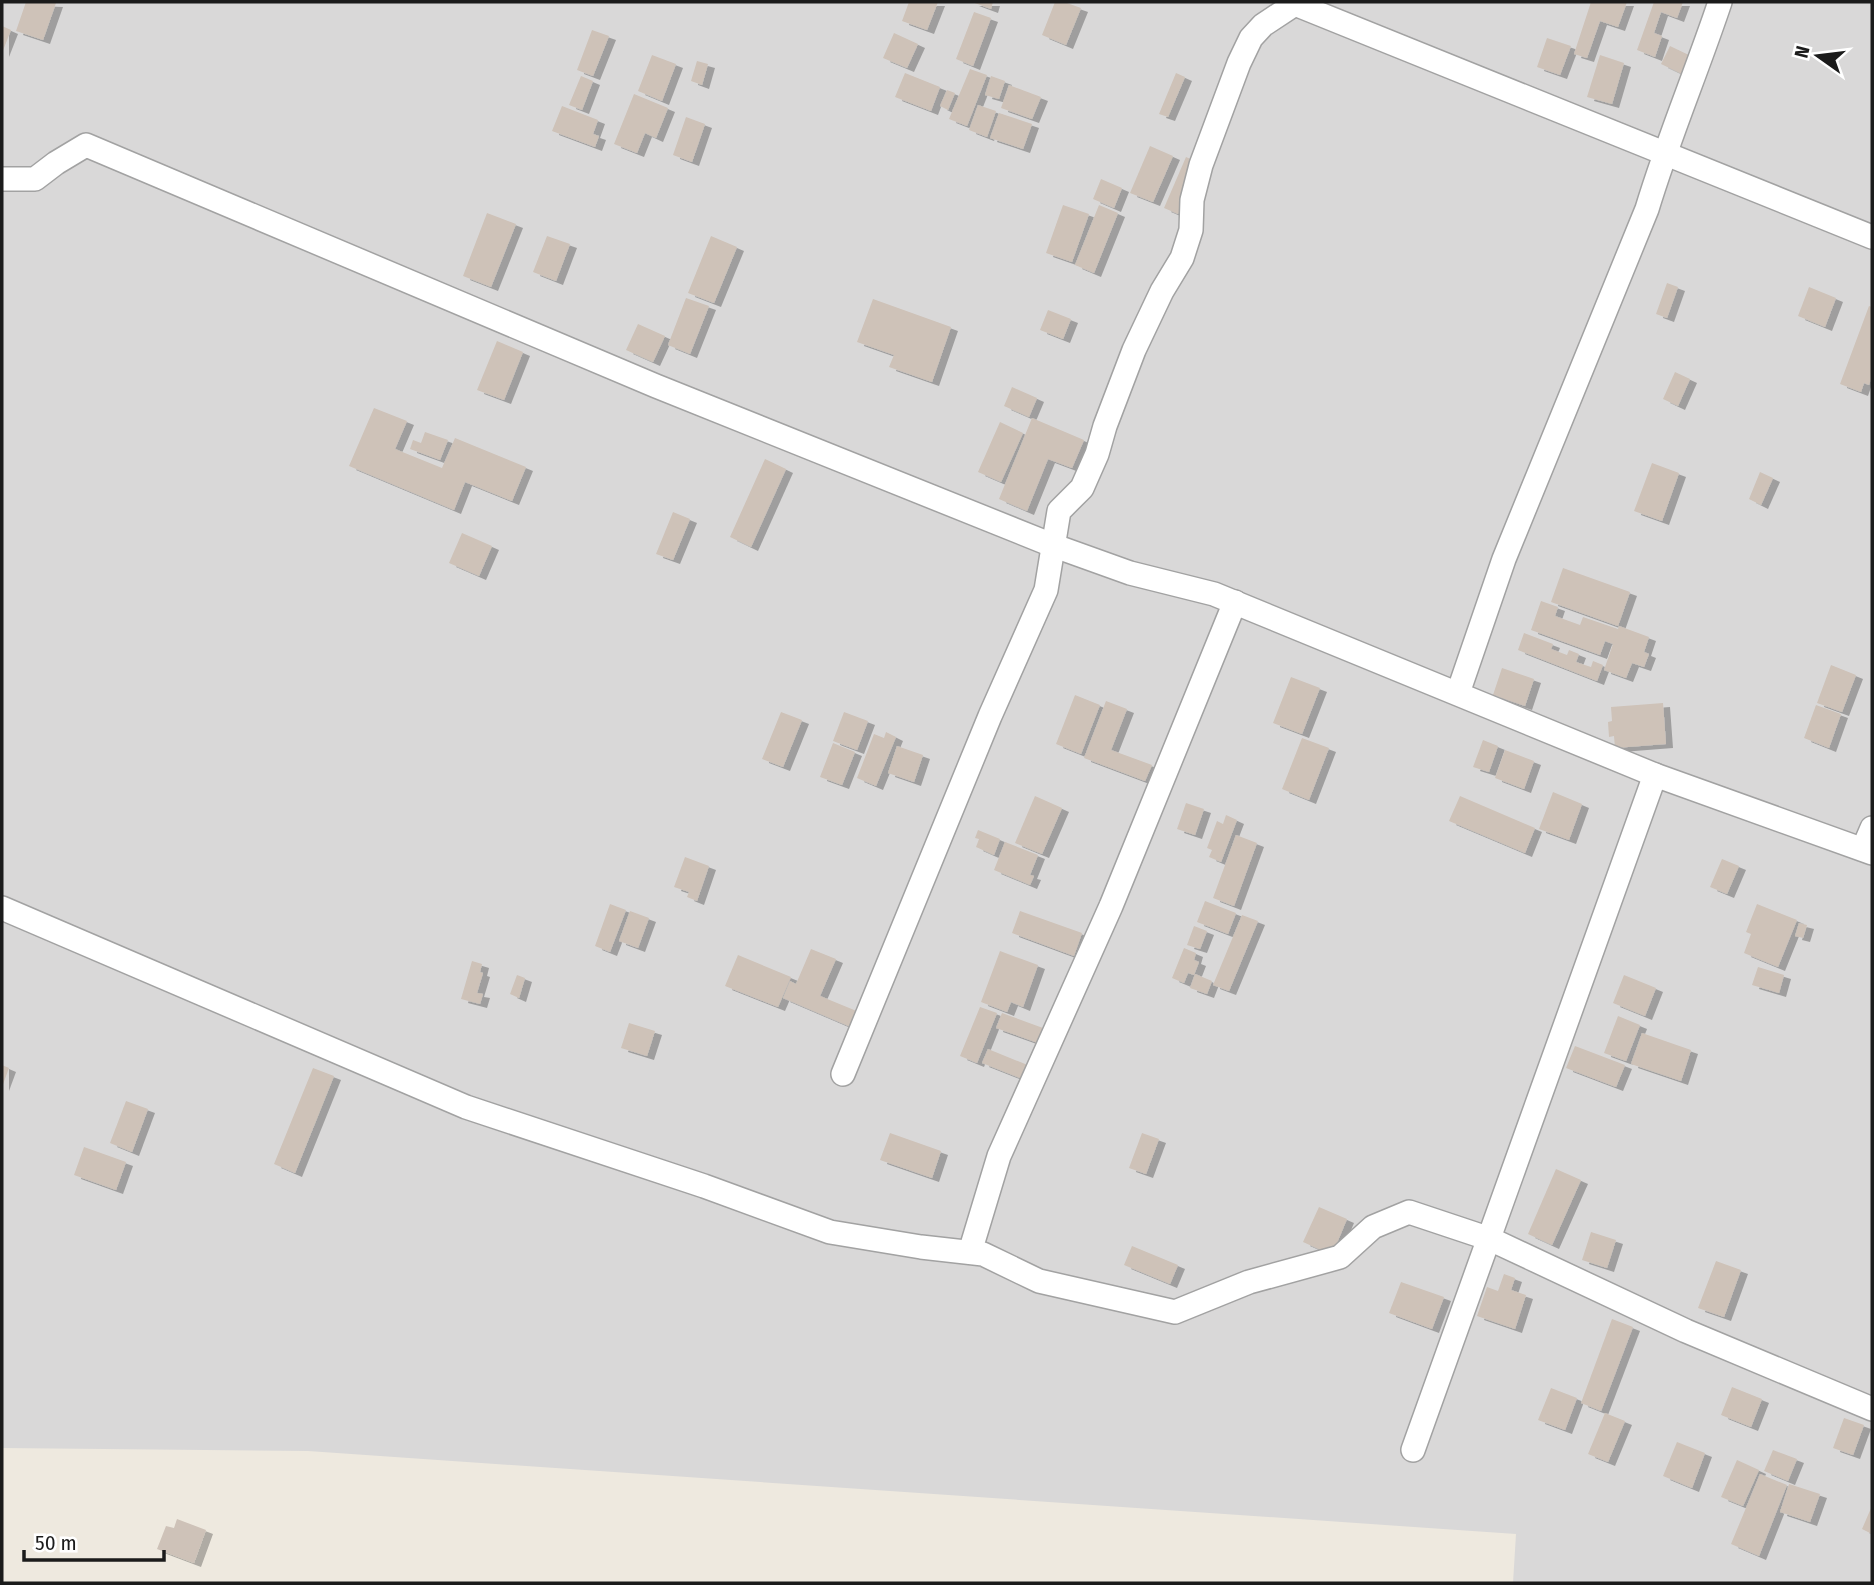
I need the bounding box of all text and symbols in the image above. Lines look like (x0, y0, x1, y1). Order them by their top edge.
north arrow (1783, 21, 1853, 91)
text: N (1789, 44, 1815, 60)
scale bar (24, 1518, 164, 1562)
text: 50 m (35, 1530, 77, 1556)

